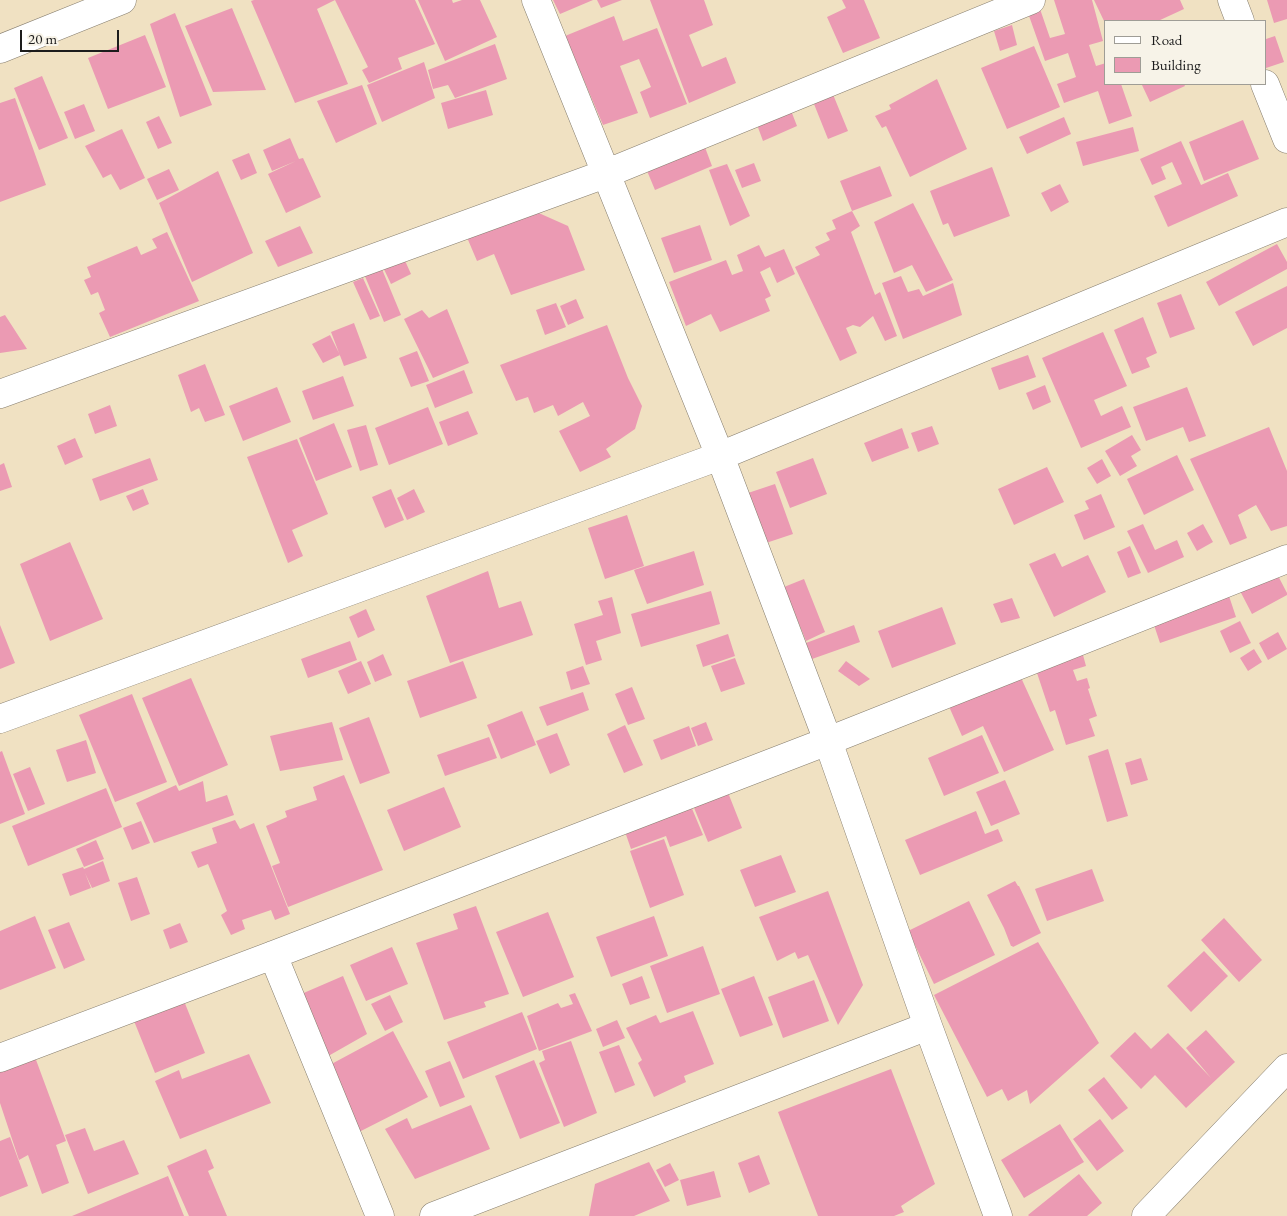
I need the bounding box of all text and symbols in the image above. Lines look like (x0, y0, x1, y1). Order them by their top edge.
scale bar (22, 20, 121, 52)
legend (1104, 20, 1267, 85)
text: 20 m (28, 29, 57, 48)
text: Road (1151, 30, 1182, 49)
text: Building (1151, 55, 1201, 74)

